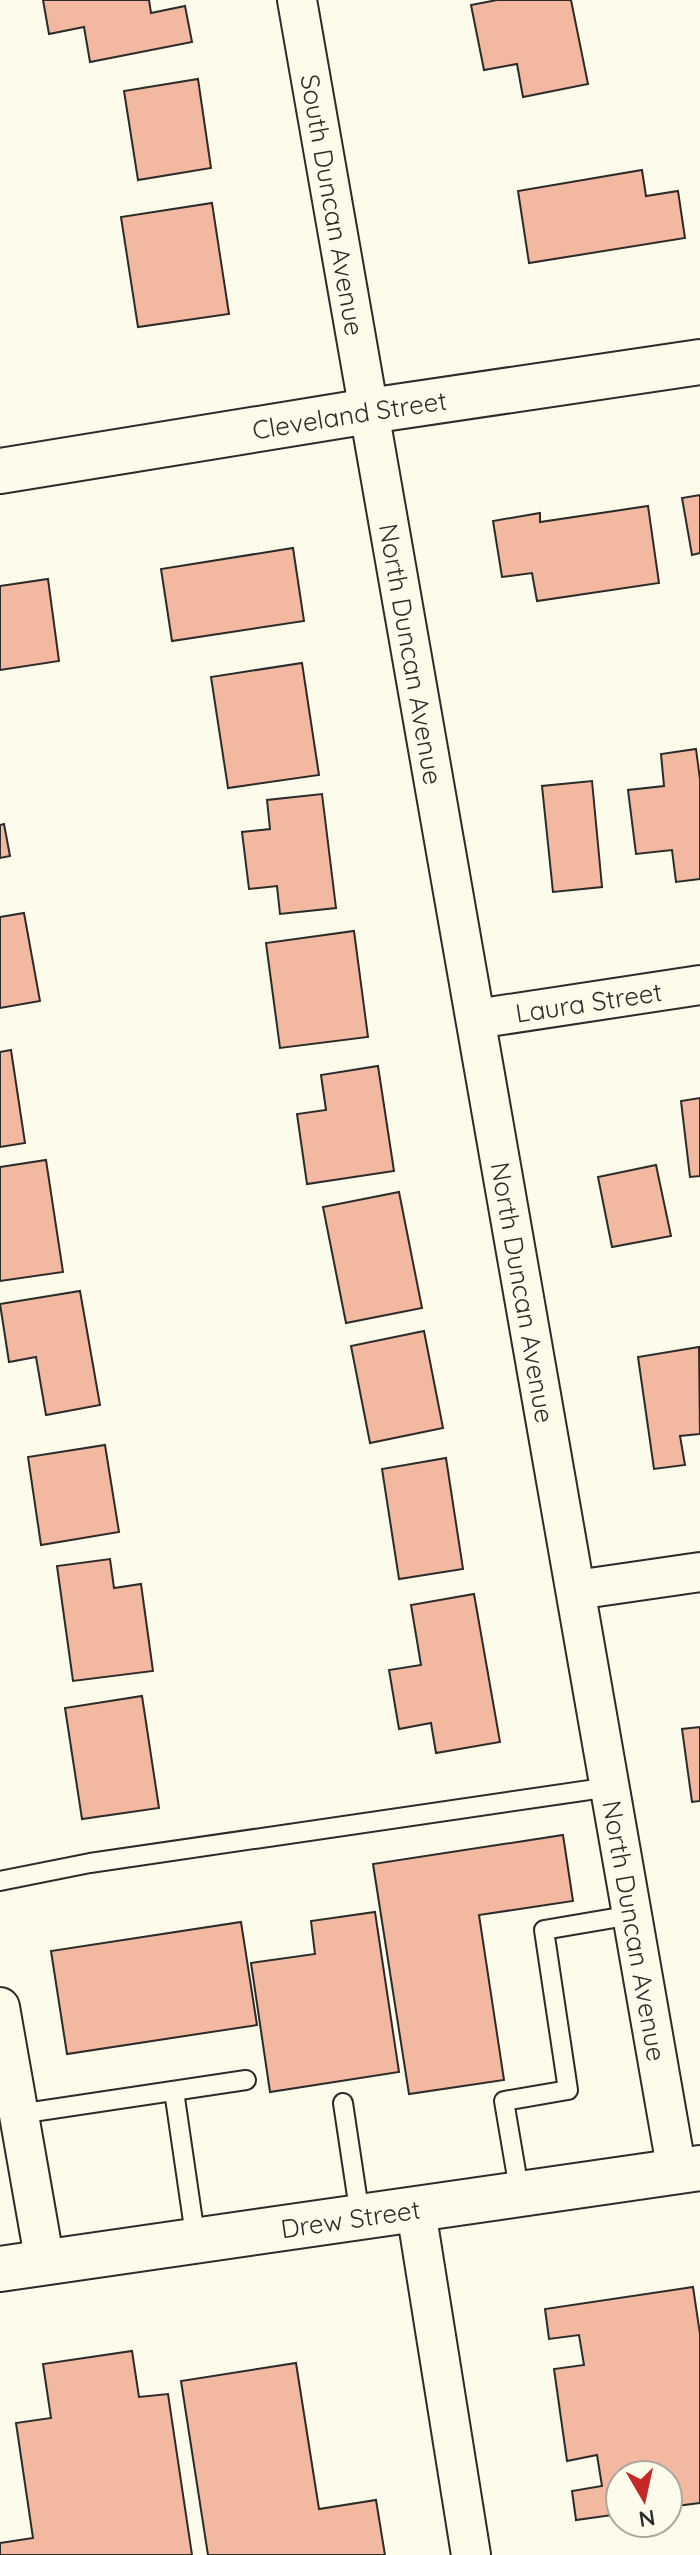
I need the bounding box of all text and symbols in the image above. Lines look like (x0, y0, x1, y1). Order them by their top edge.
street label: South Duncan Avenue (294, 72, 372, 338)
street label: Cleveland Street (250, 383, 449, 446)
street label: North Duncan Avenue (372, 521, 450, 787)
street label: Laura Street (513, 974, 664, 1029)
street label: North Duncan Avenue (484, 1159, 562, 1425)
street label: North Duncan Avenue (596, 1798, 674, 2064)
street label: Drew Street (278, 2192, 422, 2245)
north arrow (604, 2459, 684, 2539)
text: N (637, 2504, 657, 2534)

